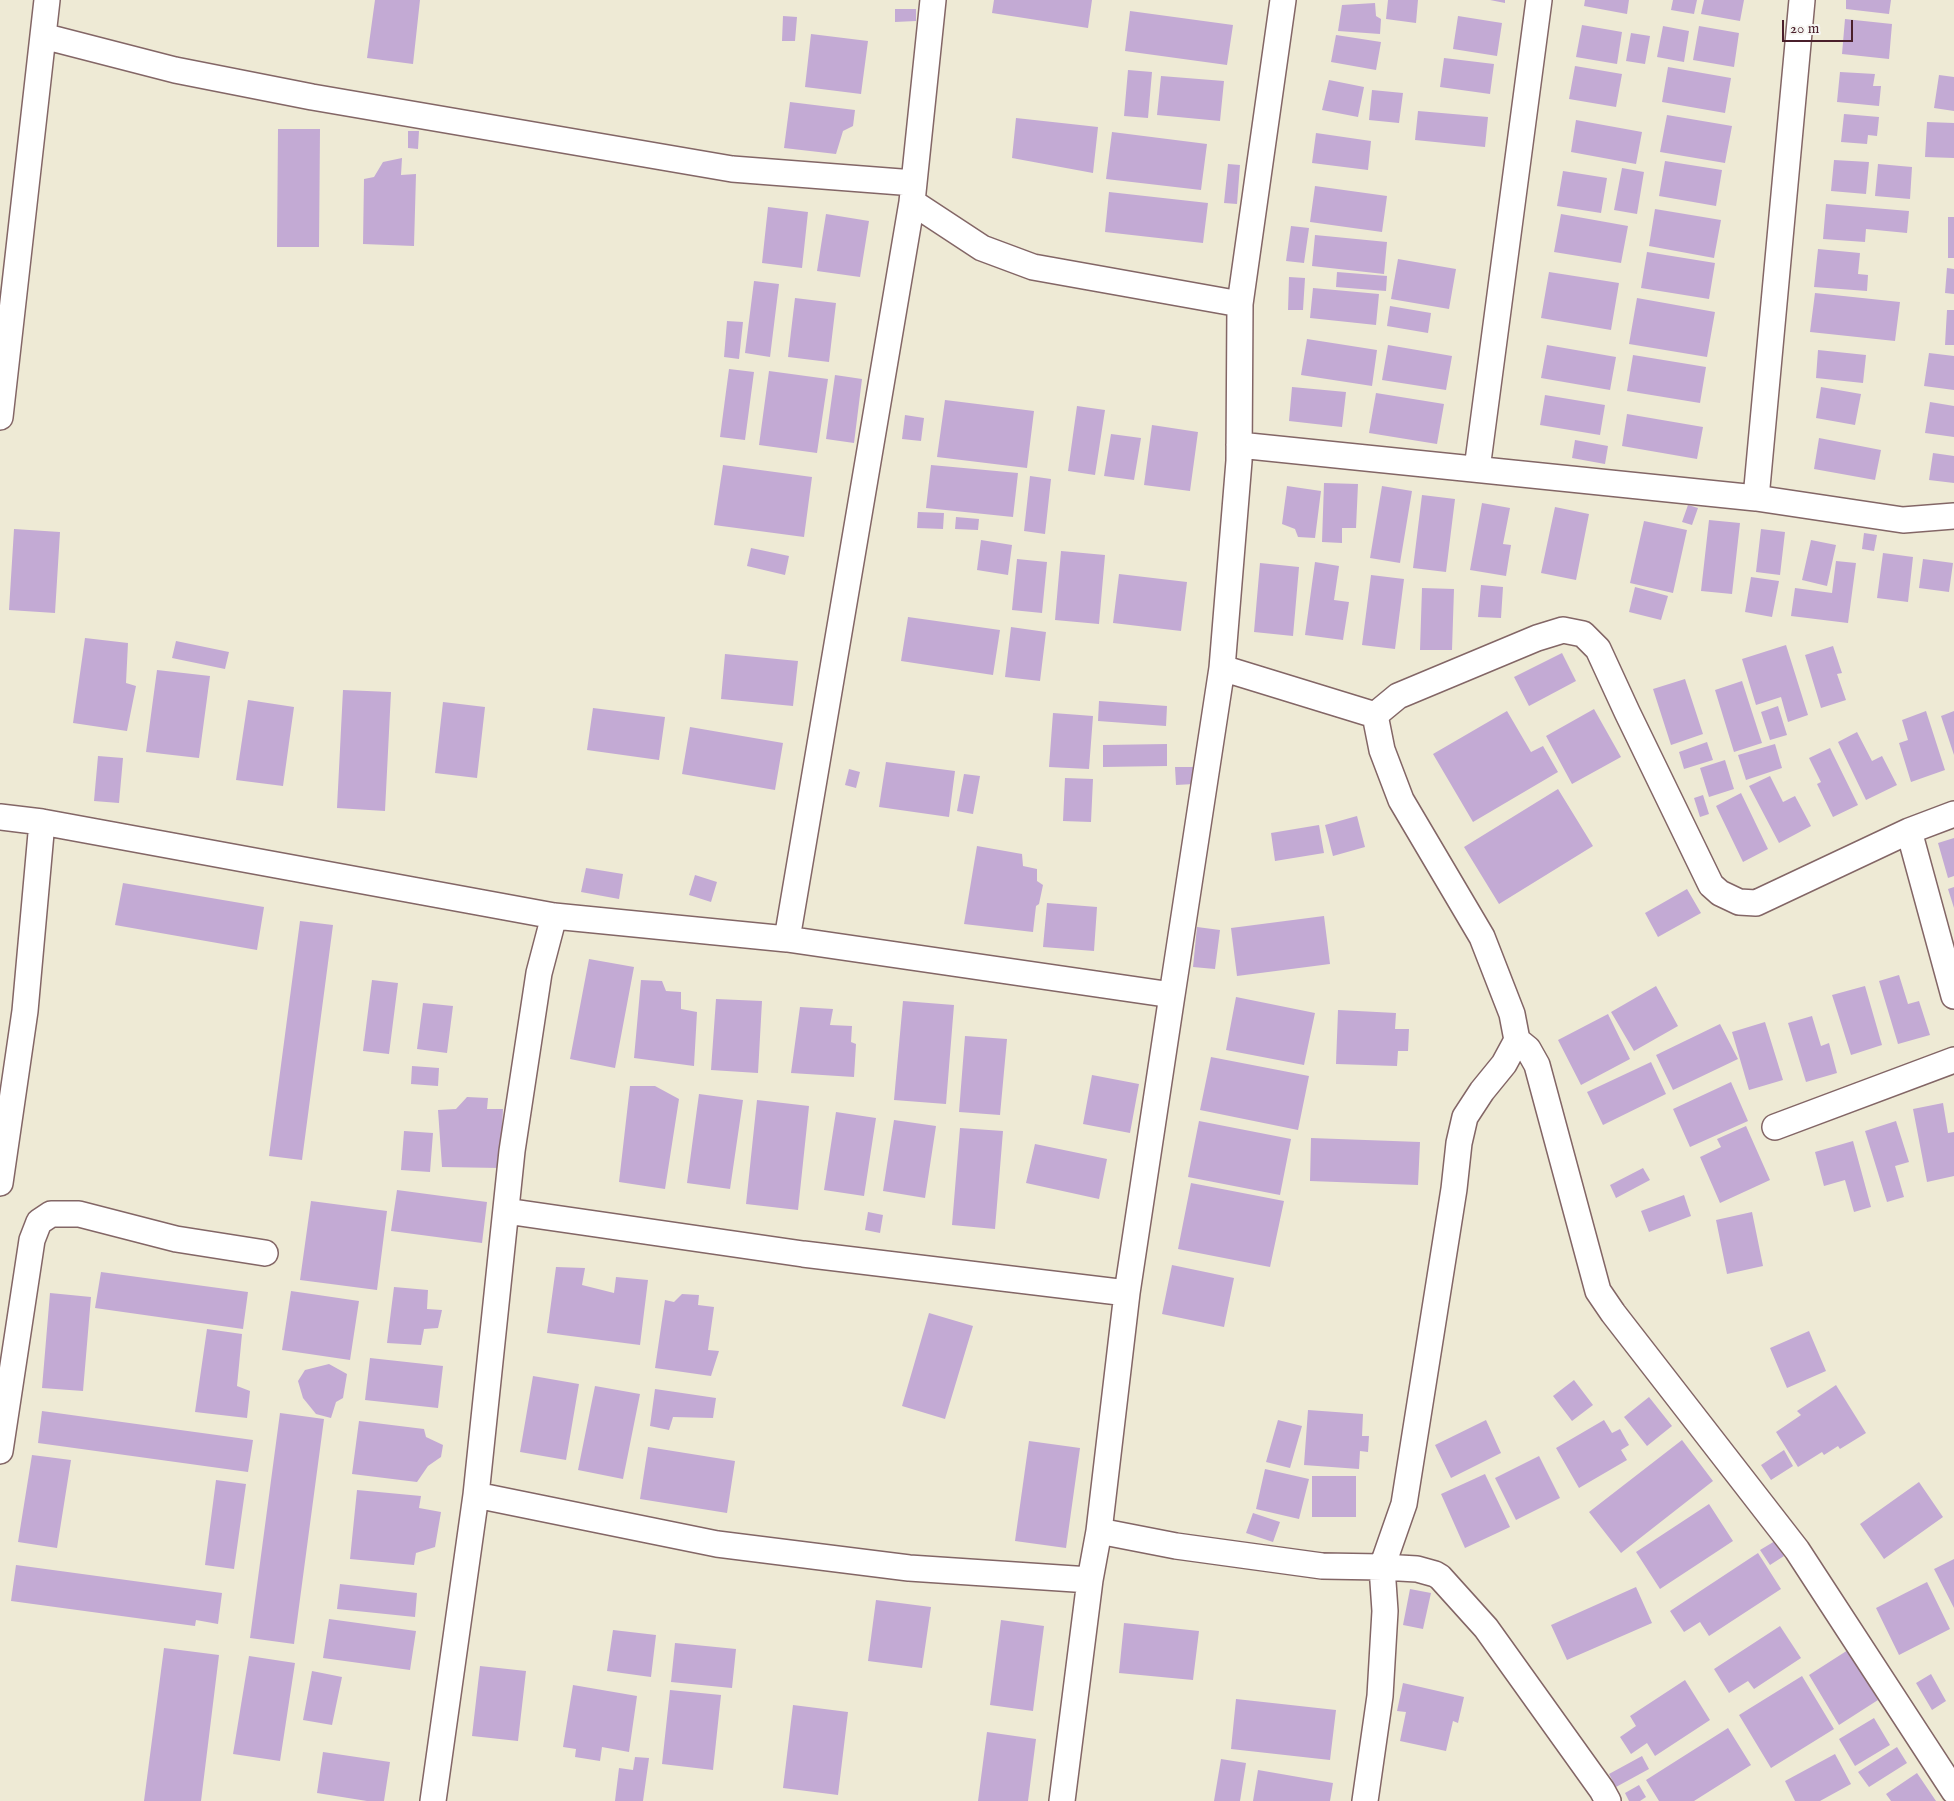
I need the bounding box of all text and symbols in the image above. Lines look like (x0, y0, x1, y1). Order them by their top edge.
scale bar (1784, 10, 1855, 42)
text: 20 m (1790, 19, 1819, 38)

